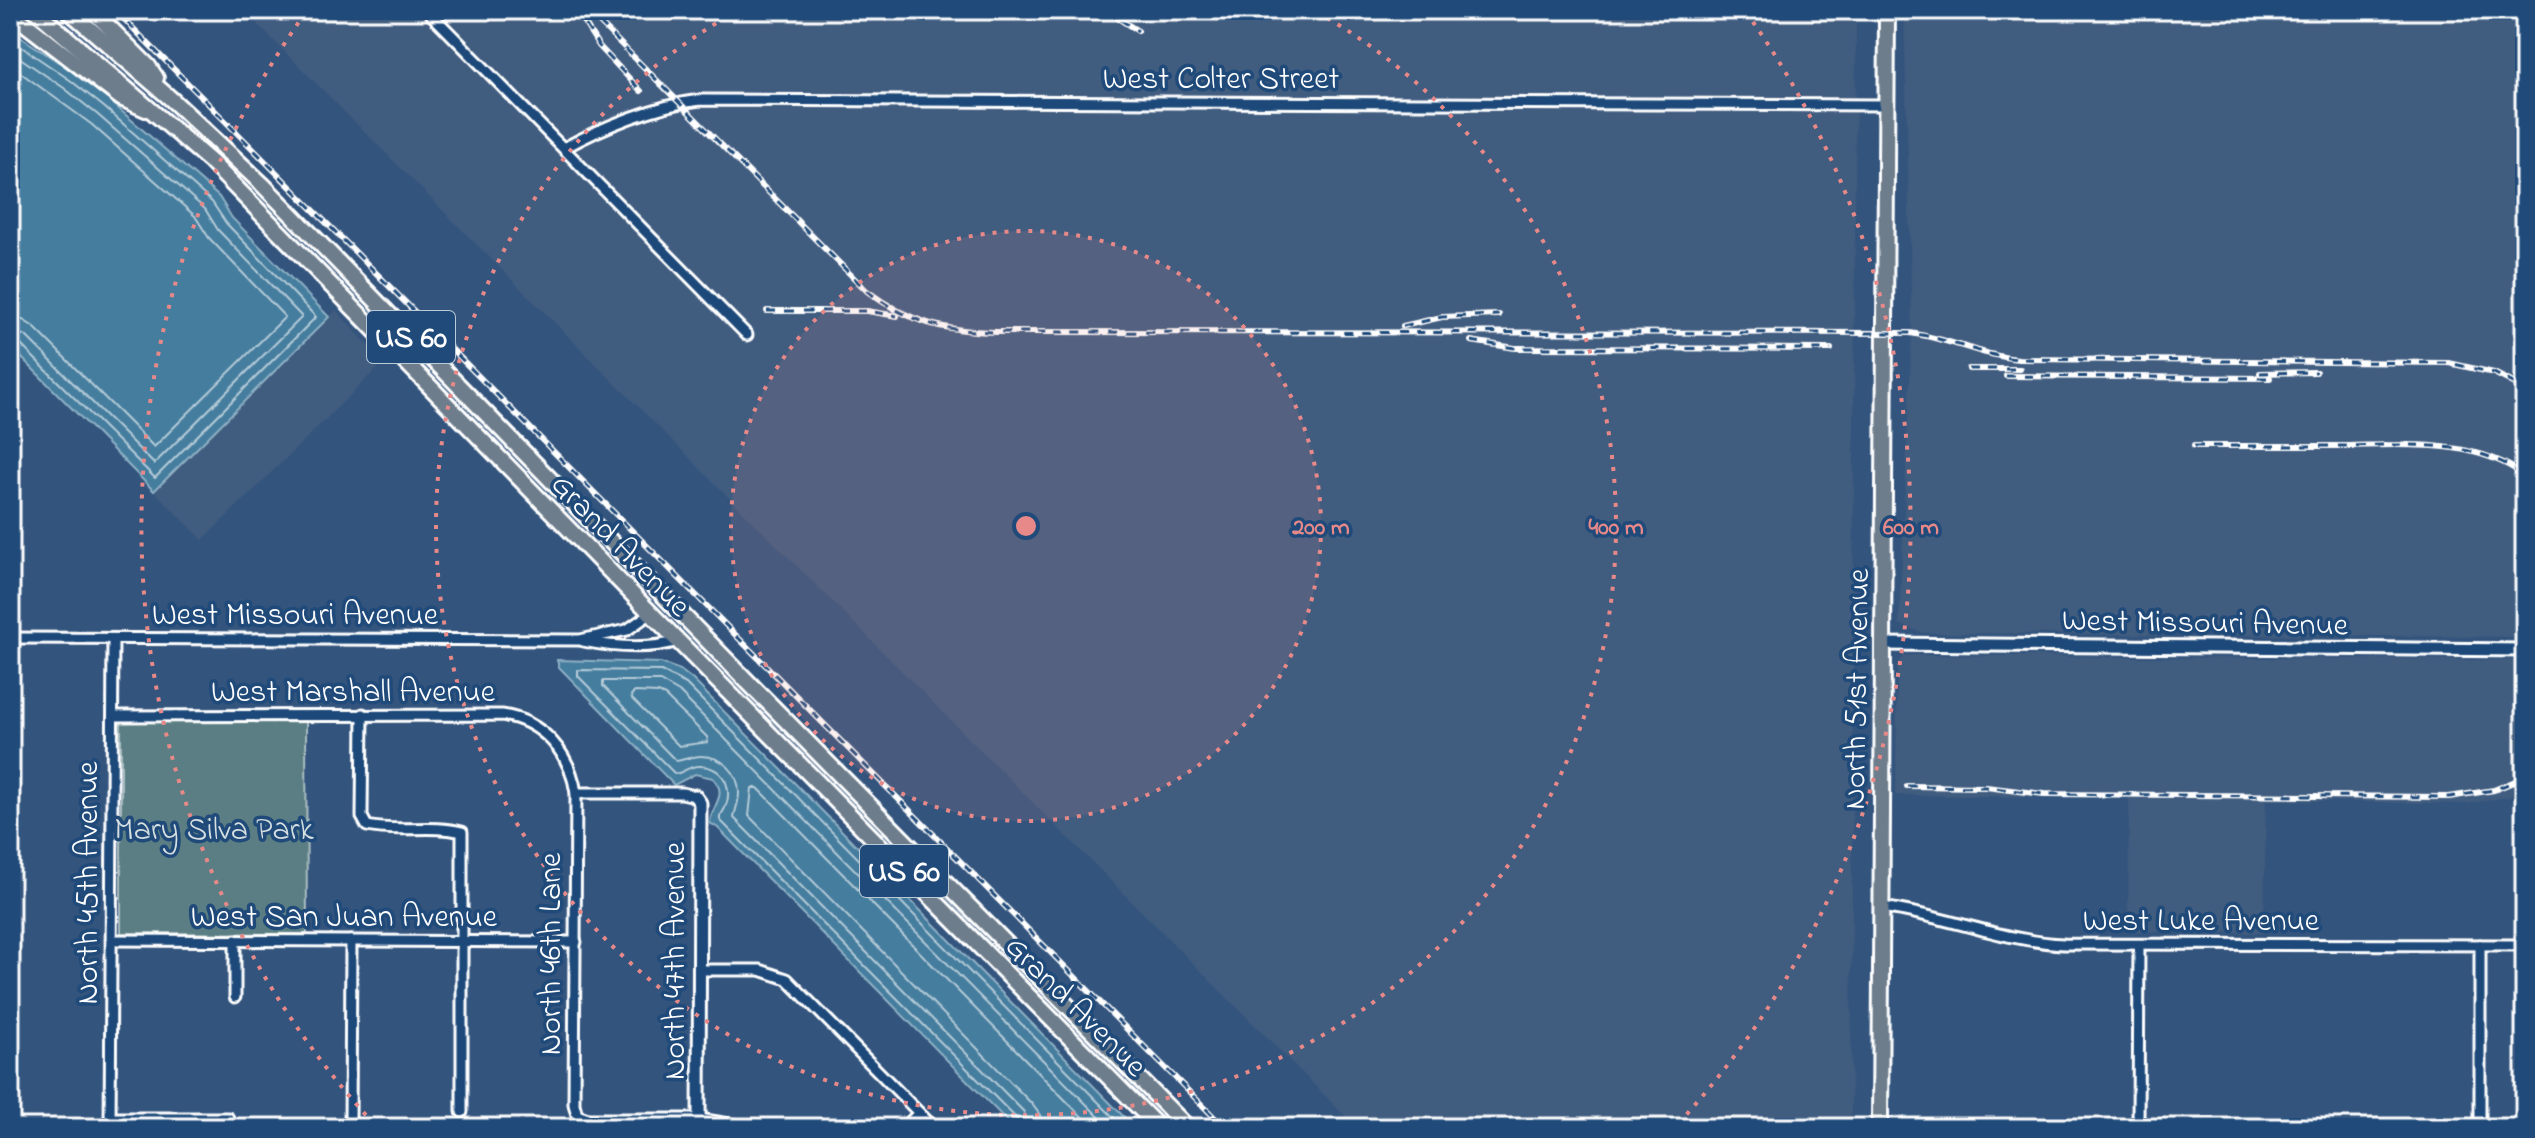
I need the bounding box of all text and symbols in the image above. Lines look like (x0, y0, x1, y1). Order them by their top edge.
street label: West Colter Street (1103, 57, 1339, 104)
road number: US 60 (367, 311, 455, 363)
street label: Grand Avenue (538, 464, 701, 630)
text: 200 m (1291, 511, 1350, 546)
text: 400 m (1588, 511, 1644, 546)
text: 600 m (1883, 511, 1939, 546)
centre of rings (1012, 512, 1040, 540)
street label: North 51st Avenue (1833, 567, 1884, 810)
street label: West Missouri Avenue (152, 593, 439, 640)
street label: West Missouri Avenue (2061, 599, 2349, 651)
street label: West Marshall Avenue (211, 670, 496, 717)
street label: North 45th Avenue (66, 761, 113, 1005)
park label: Mary Silva Park (114, 808, 315, 855)
street label: North 47th Avenue (653, 841, 700, 1080)
road number: US 60 (860, 845, 948, 897)
street label: North 46th Lane (529, 852, 576, 1055)
street label: West San Juan Avenue (191, 895, 498, 942)
street label: West Luke Avenue (2083, 899, 2320, 946)
street label: Grand Avenue (993, 926, 1157, 1090)

